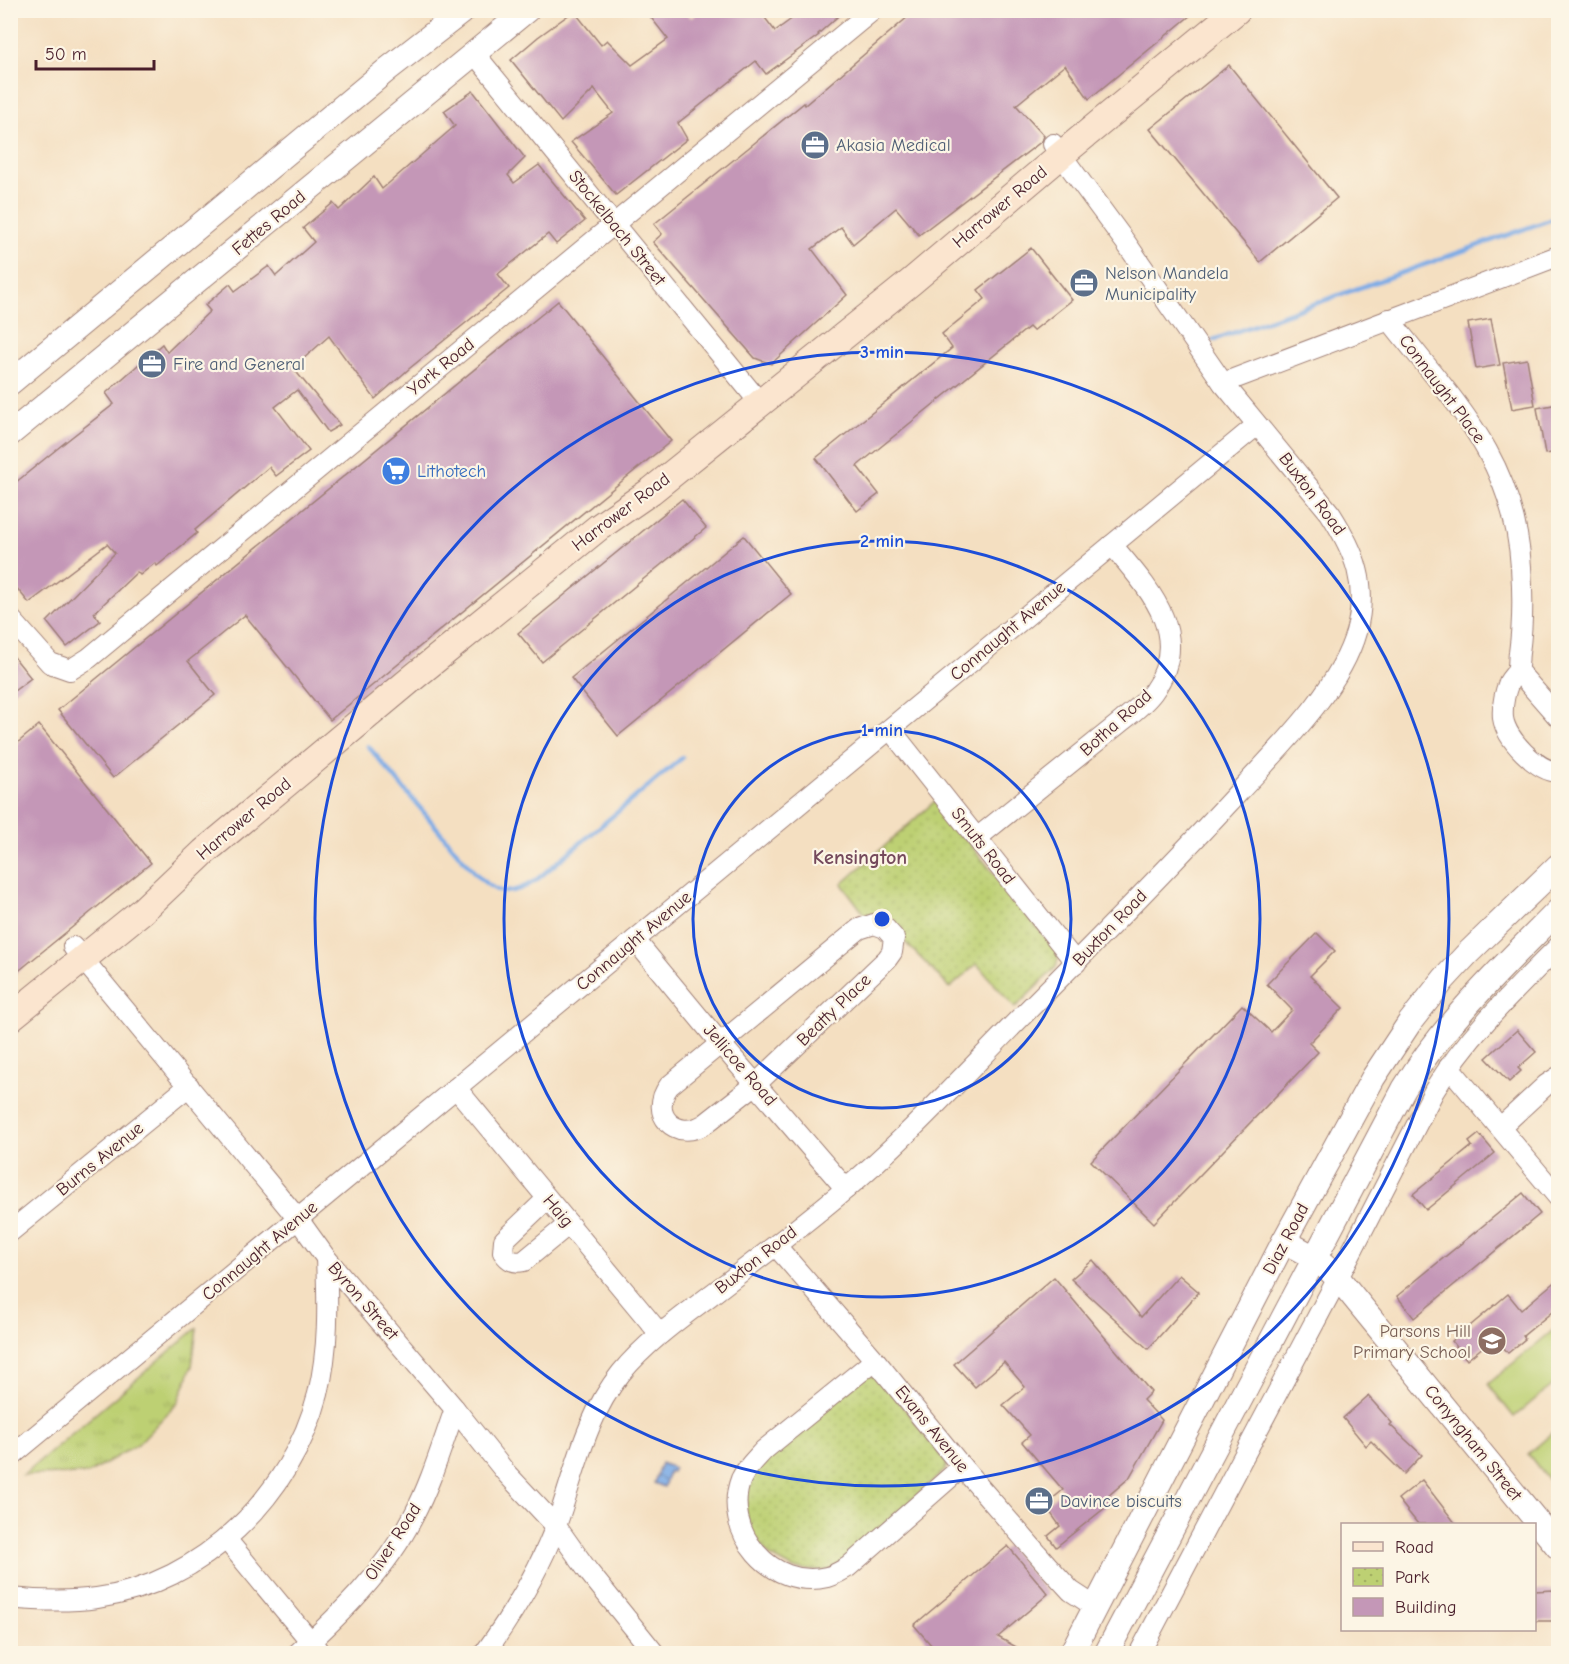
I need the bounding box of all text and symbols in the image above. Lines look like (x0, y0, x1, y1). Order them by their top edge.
scale bar (36, 33, 154, 71)
text: 50 m (45, 44, 87, 65)
office icon: Akasia Medical (799, 129, 831, 161)
place label: Akasia Medical (836, 135, 951, 156)
street label: Harrower Road (948, 161, 1052, 253)
street label: Stockelbach Street (564, 166, 670, 291)
street label: Fettes Road (228, 186, 310, 260)
place label: Nelson Mandela Municipality (1105, 263, 1229, 305)
office icon: Nelson Mandela Municipality (1068, 267, 1100, 299)
street label: Connaught Place (1394, 331, 1490, 447)
street label: York Road (403, 334, 479, 400)
text: 3 min (860, 342, 904, 363)
office icon: Fire and General (136, 348, 168, 380)
place label: Fire and General (173, 354, 305, 375)
street label: Buxton Road (1274, 449, 1350, 539)
supermarket icon: Lithotech (380, 455, 412, 487)
place label: Lithotech (417, 461, 486, 482)
street label: Harrower Road (568, 468, 674, 556)
text: 2 min (860, 531, 904, 552)
street label: Connaught Avenue (946, 577, 1070, 685)
street label: Botha Road (1076, 685, 1156, 761)
text: 1 min (861, 720, 903, 741)
street label: Harrower Road (192, 773, 296, 865)
street label: Smuts Road (947, 803, 1019, 889)
district label: Kensington (813, 846, 907, 869)
street label: Buxton Road (1068, 886, 1152, 970)
street label: Connaught Avenue (572, 887, 696, 995)
centre of rings (872, 909, 892, 929)
street label: Beatty Place (793, 970, 875, 1050)
street label: Jellicoe Road (699, 1020, 781, 1110)
street label: Burns Avenue (52, 1118, 148, 1200)
street label: Haig (538, 1190, 578, 1232)
street label: Connaught Avenue (198, 1197, 322, 1305)
street label: Diaz Road (1259, 1200, 1313, 1278)
street label: Buxton Road (711, 1222, 801, 1298)
street label: Byron Street (323, 1258, 403, 1345)
place label: Parsons Hill Primary School (1353, 1321, 1471, 1363)
school or university icon: Parsons Hill Primary School (1476, 1325, 1508, 1357)
street label: Evans Avenue (891, 1381, 973, 1477)
street label: Conyngham Street (1420, 1381, 1527, 1506)
office icon: Davince biscuits (1023, 1485, 1055, 1517)
place label: Davince biscuits (1060, 1491, 1182, 1512)
street label: Oliver Road (360, 1499, 426, 1585)
legend (1341, 1523, 1536, 1631)
text: Road (1395, 1537, 1434, 1558)
text: Park (1395, 1567, 1430, 1588)
text: Building (1395, 1597, 1457, 1618)

